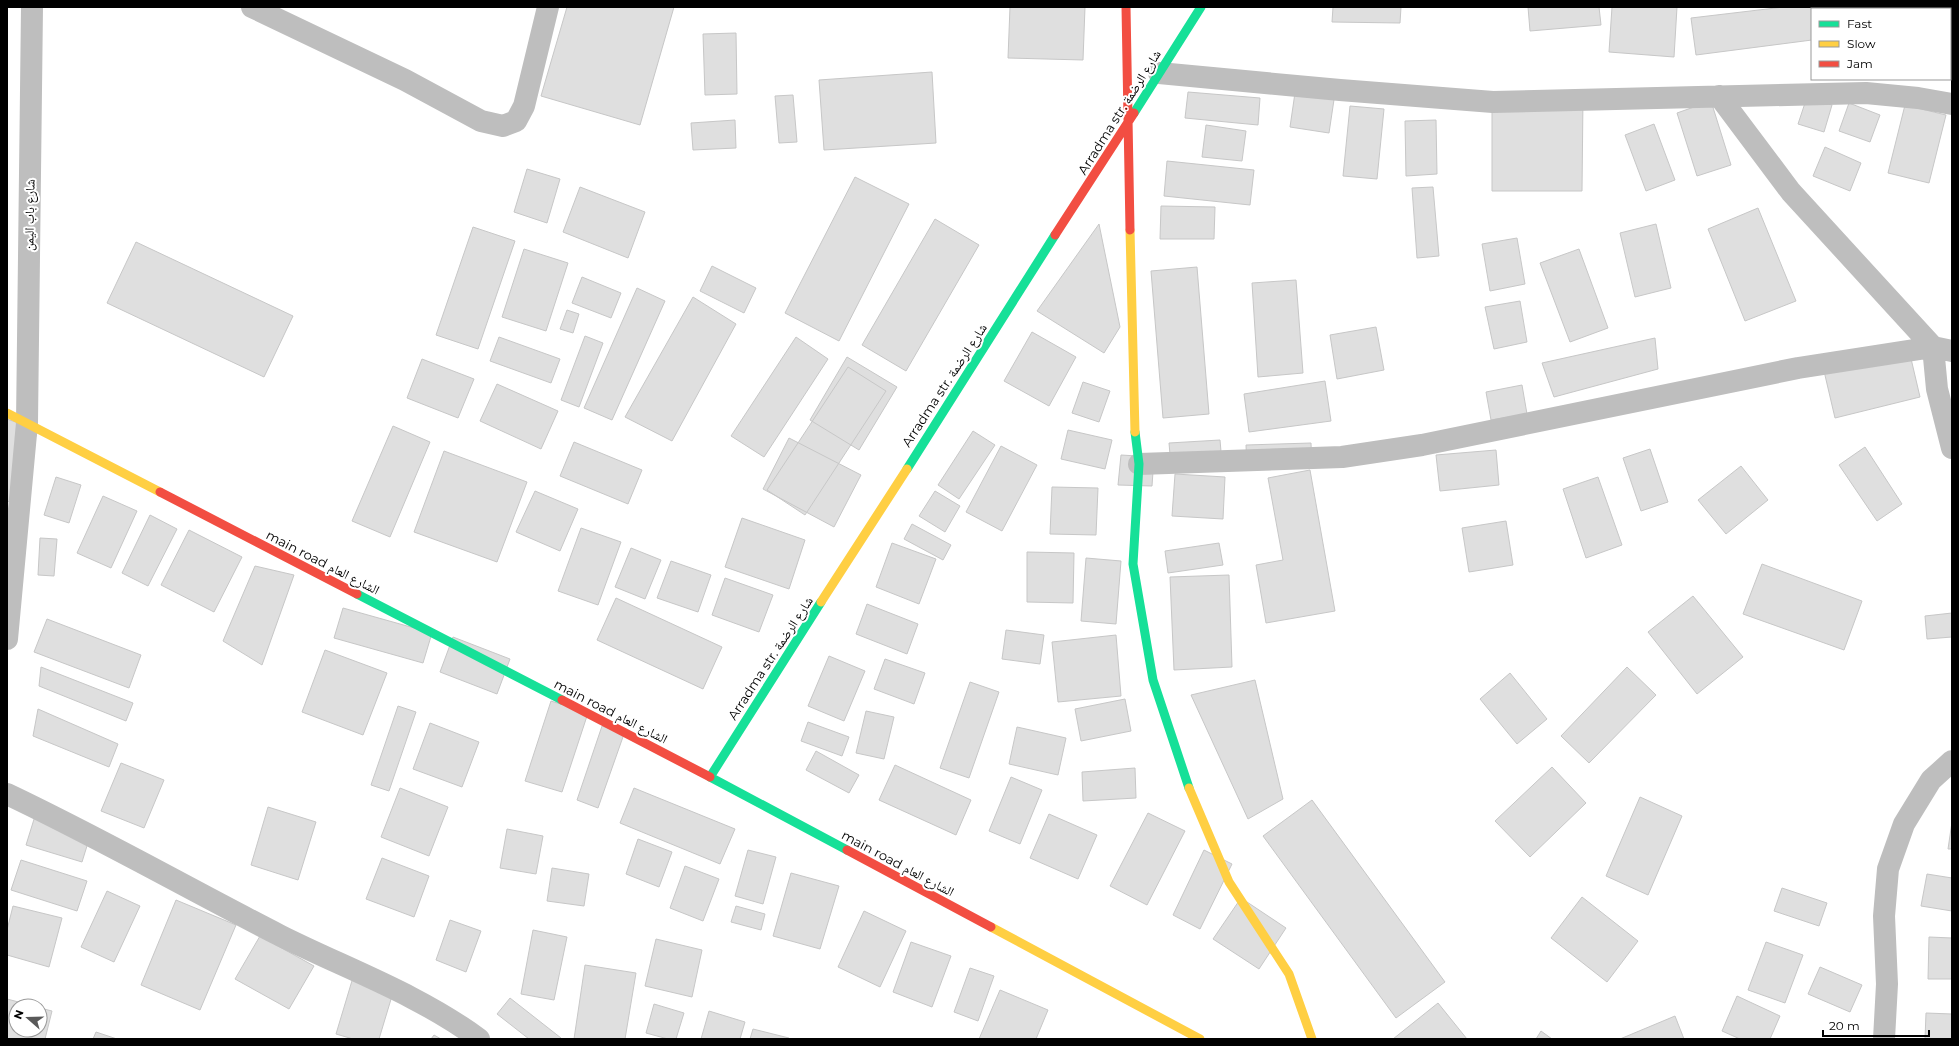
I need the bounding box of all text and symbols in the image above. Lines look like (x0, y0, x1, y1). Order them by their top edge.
legend (1811, 8, 1951, 80)
text: Fast (1847, 16, 1872, 31)
text: Slow (1847, 36, 1876, 51)
street label: Arradma str. شارع الرضمة (1074, 47, 1166, 178)
text: Jam (1846, 56, 1873, 71)
street label: شارع باب اليمن (20, 179, 40, 251)
street label: Arradma str. شارع الرضمة (898, 320, 992, 451)
street label: main road الشارع العام (263, 526, 382, 599)
street label: Arradma str. شارع الرضمة (724, 593, 818, 724)
street label: main road الشارع العام (551, 675, 670, 748)
street label: main road الشارع العام (838, 827, 957, 901)
north arrow (8, 998, 48, 1038)
text: N (11, 1008, 27, 1021)
scale bar (1823, 1012, 1929, 1038)
text: 20 m (1829, 1018, 1860, 1033)

